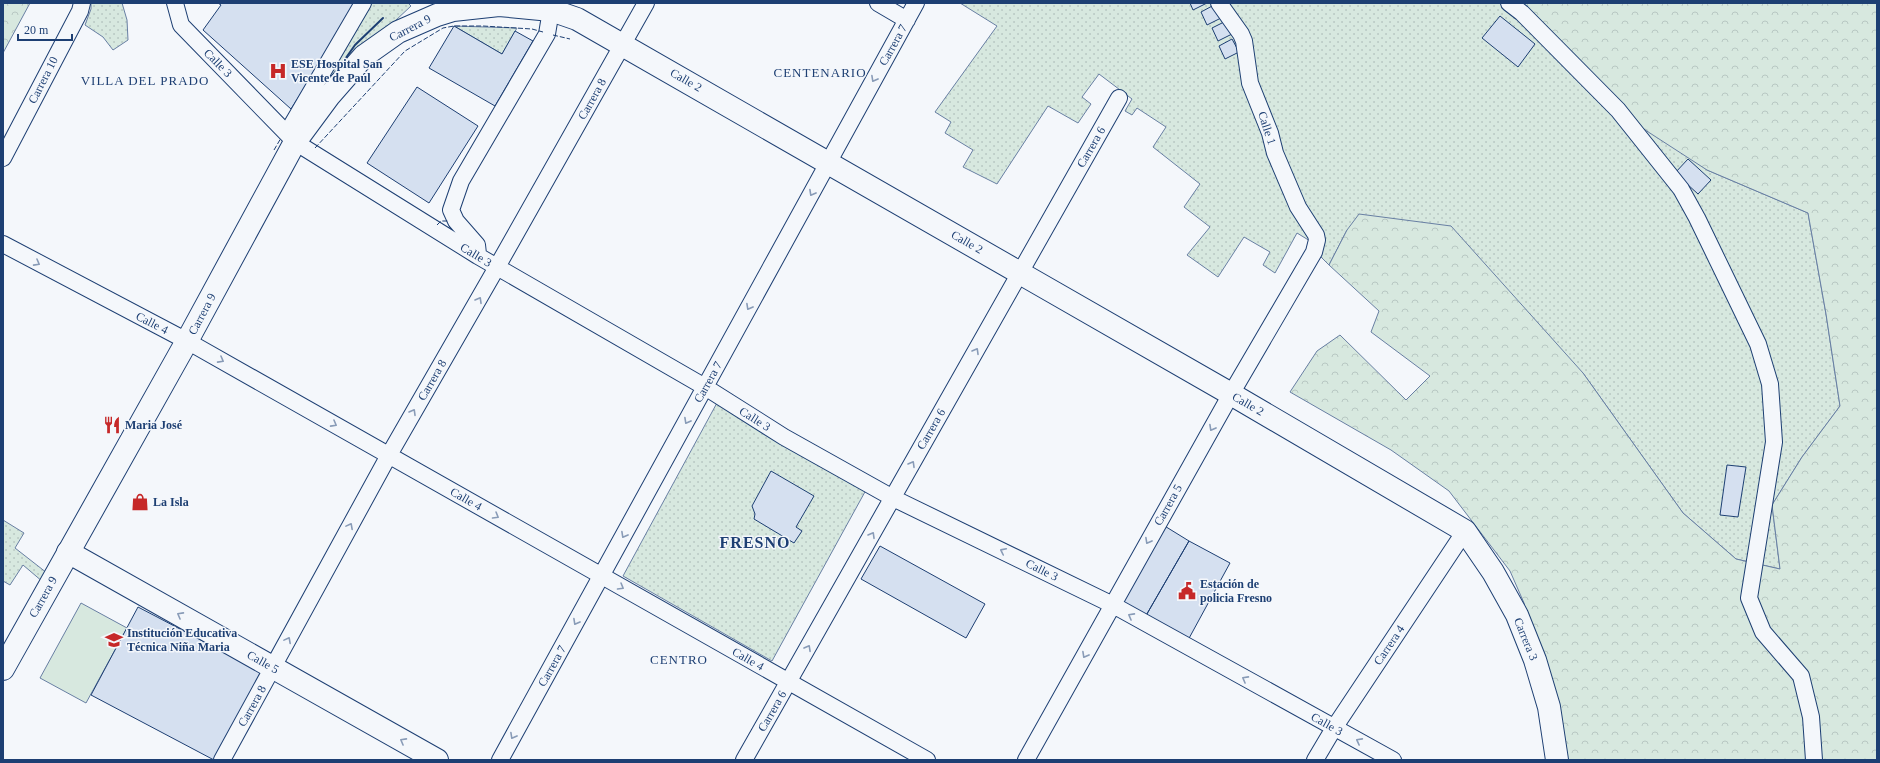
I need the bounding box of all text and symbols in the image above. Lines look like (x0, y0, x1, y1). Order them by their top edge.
street label: Carrera 9 (387, 12, 433, 44)
scale bar (18, 16, 72, 42)
street label: Carrera 7 (876, 22, 910, 68)
text: 20 m (24, 23, 49, 37)
street label: Calle 3 (201, 46, 235, 80)
street label: Carrera 10 (25, 54, 61, 106)
place label: ESE Hospital San Vicente de Paúl (291, 57, 383, 85)
hospital icon: ESE Hospital San Vicente de Paúl (268, 61, 288, 81)
street label: Calle 2 (668, 65, 704, 95)
district label: CENTENARIO (773, 65, 867, 80)
district label: VILLA DEL PRADO (81, 73, 209, 88)
one-way arrow (872, 75, 879, 82)
street label: Carrera 8 (575, 76, 609, 122)
street label: Calle 1 (1255, 110, 1279, 146)
street label: Carrera 6 (1074, 124, 1108, 170)
one-way arrow (809, 189, 817, 196)
street label: Calle 2 (949, 227, 985, 257)
street label: Calle 3 (458, 240, 494, 270)
one-way arrow (33, 258, 40, 266)
street label: Carrera 9 (185, 291, 219, 337)
one-way arrow (474, 297, 481, 304)
one-way arrow (747, 303, 754, 310)
street label: Calle 4 (134, 309, 170, 337)
one-way arrow (971, 347, 978, 355)
one-way arrow (217, 355, 224, 363)
street label: Carrera 8 (415, 357, 449, 403)
street label: Carrera 7 (691, 359, 725, 405)
street label: Calle 2 (1230, 389, 1266, 419)
street label: Calle 3 (737, 404, 773, 434)
street label: Carrera 6 (914, 406, 948, 452)
one-way arrow (409, 409, 416, 416)
restaurant icon: Maria José (102, 415, 122, 435)
one-way arrow (684, 417, 691, 424)
place label: Maria José (125, 418, 183, 432)
one-way arrow (330, 419, 338, 427)
one-way arrow (1209, 424, 1216, 431)
one-way arrow (907, 461, 914, 468)
street label: Carrera 5 (1151, 482, 1185, 528)
street label: Calle 4 (448, 484, 484, 514)
shop icon: La Isla (130, 492, 150, 512)
place label: La Isla (153, 495, 189, 509)
one-way arrow (492, 511, 499, 518)
one-way arrow (345, 523, 353, 530)
one-way arrow (621, 531, 628, 538)
one-way arrow (867, 532, 874, 539)
district label: FRESNO (720, 534, 790, 551)
one-way arrow (1146, 537, 1153, 544)
one-way arrow (999, 549, 1007, 556)
street label: Calle 3 (1024, 556, 1060, 584)
street label: Carrera 9 (26, 574, 60, 620)
place label: Estación de policia Fresno (1200, 577, 1272, 605)
public building icon: Estación de policia Fresno (1177, 581, 1197, 601)
one-way arrow (617, 582, 625, 589)
one-way arrow (177, 613, 184, 620)
one-way arrow (1128, 613, 1136, 620)
street label: Carrera 3 (1511, 616, 1541, 662)
one-way arrow (573, 618, 581, 625)
street label: Carrera 4 (1371, 622, 1407, 668)
place label: Institución Educativa Técnica Niña Maria (127, 626, 237, 654)
school or university icon: Institución Educativa Técnica Niña Maria (104, 630, 124, 650)
one-way arrow (283, 637, 291, 644)
street label: Carrera 7 (535, 643, 569, 689)
street label: Calle 4 (730, 644, 766, 674)
one-way arrow (803, 645, 810, 652)
street label: Calle 5 (245, 648, 281, 676)
one-way arrow (1082, 650, 1090, 658)
district label: CENTRO (650, 652, 708, 667)
one-way arrow (1242, 676, 1249, 683)
street label: Carrera 8 (235, 683, 269, 729)
street label: Carrera 6 (755, 688, 789, 734)
street label: Calle 3 (1309, 710, 1345, 738)
one-way arrow (511, 732, 518, 739)
one-way arrow (400, 738, 407, 745)
one-way arrow (1356, 739, 1363, 746)

